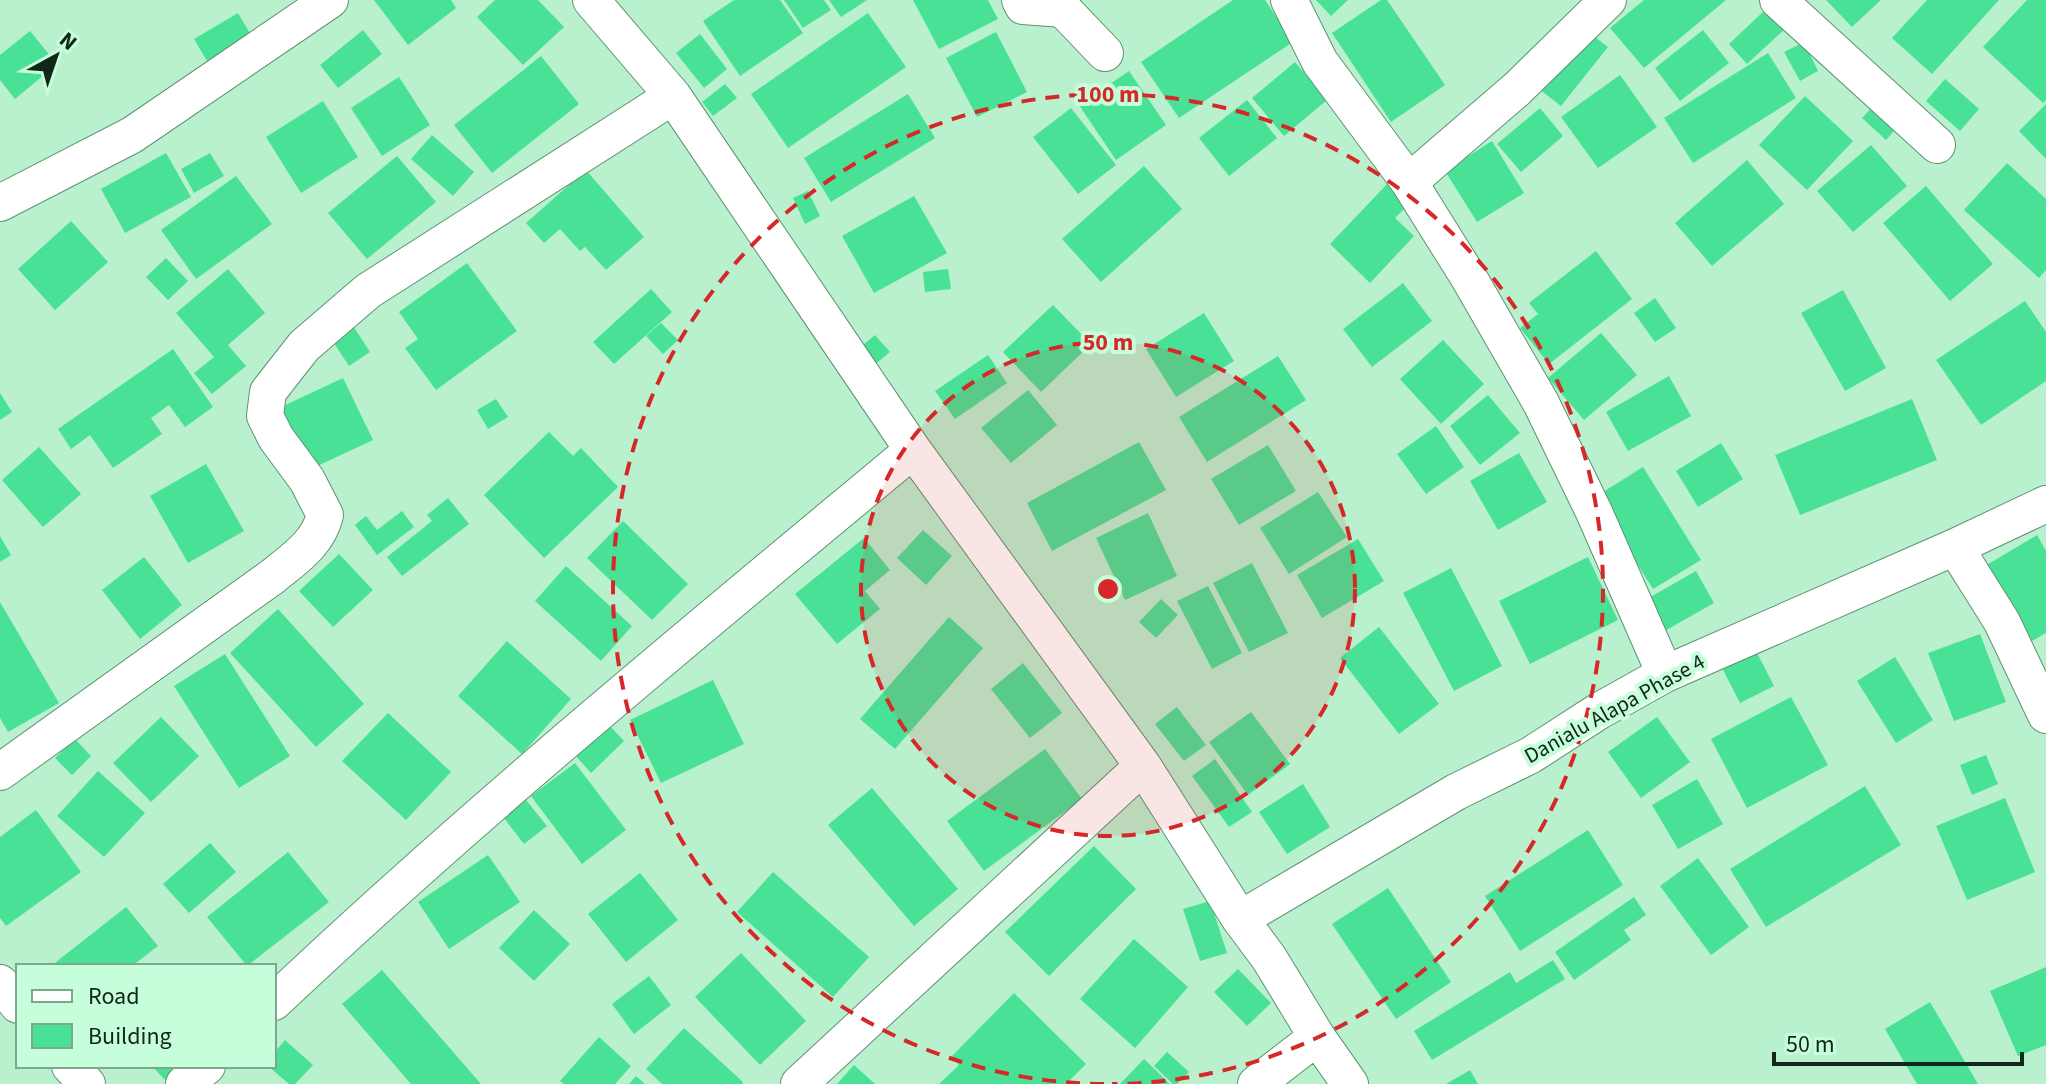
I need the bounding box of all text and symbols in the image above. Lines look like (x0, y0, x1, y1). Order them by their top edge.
north arrow (16, 16, 96, 96)
text: N (52, 24, 84, 58)
text: 100 m (1076, 77, 1140, 112)
text: 50 m (1083, 325, 1133, 360)
centre of rings (1094, 575, 1122, 603)
street label: Danialu Alapa Phase 4 (1518, 646, 1711, 772)
legend (16, 964, 276, 1068)
text: Road (88, 979, 140, 1014)
scale bar (1774, 1016, 2022, 1066)
text: Building (88, 1019, 172, 1054)
text: 50 m (1786, 1027, 1835, 1062)

